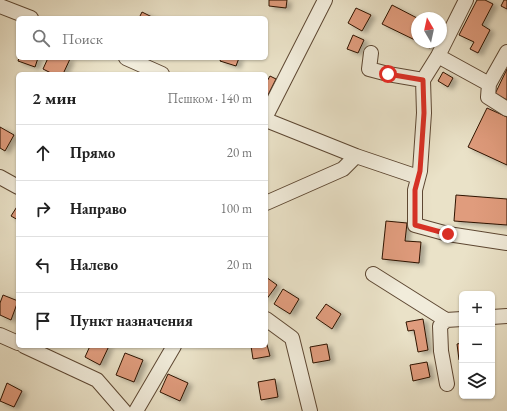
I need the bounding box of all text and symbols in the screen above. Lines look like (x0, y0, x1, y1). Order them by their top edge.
north arrow (411, 12, 447, 48)
search box (16, 16, 268, 60)
icon: search (30, 27, 52, 49)
text: Поиск (62, 29, 103, 48)
route start (379, 65, 397, 83)
text: 2 мин (32, 87, 76, 109)
text: Пешком · 140 m (168, 90, 252, 107)
icon: ahead (32, 142, 54, 164)
text: Прямо (70, 143, 115, 162)
text: 20 m (227, 144, 252, 161)
icon: right (32, 198, 54, 220)
text: Направо (70, 199, 127, 218)
text: 100 m (221, 200, 252, 217)
route end (439, 225, 457, 243)
icon: left (32, 254, 54, 276)
text: Налево (70, 255, 118, 274)
text: 20 m (227, 256, 252, 273)
map controls (459, 291, 495, 399)
button: + (459, 291, 495, 327)
icon: arrive (32, 310, 54, 332)
text: Пункт назначения (70, 311, 193, 330)
button: − (459, 327, 495, 363)
button: layers (459, 363, 495, 399)

